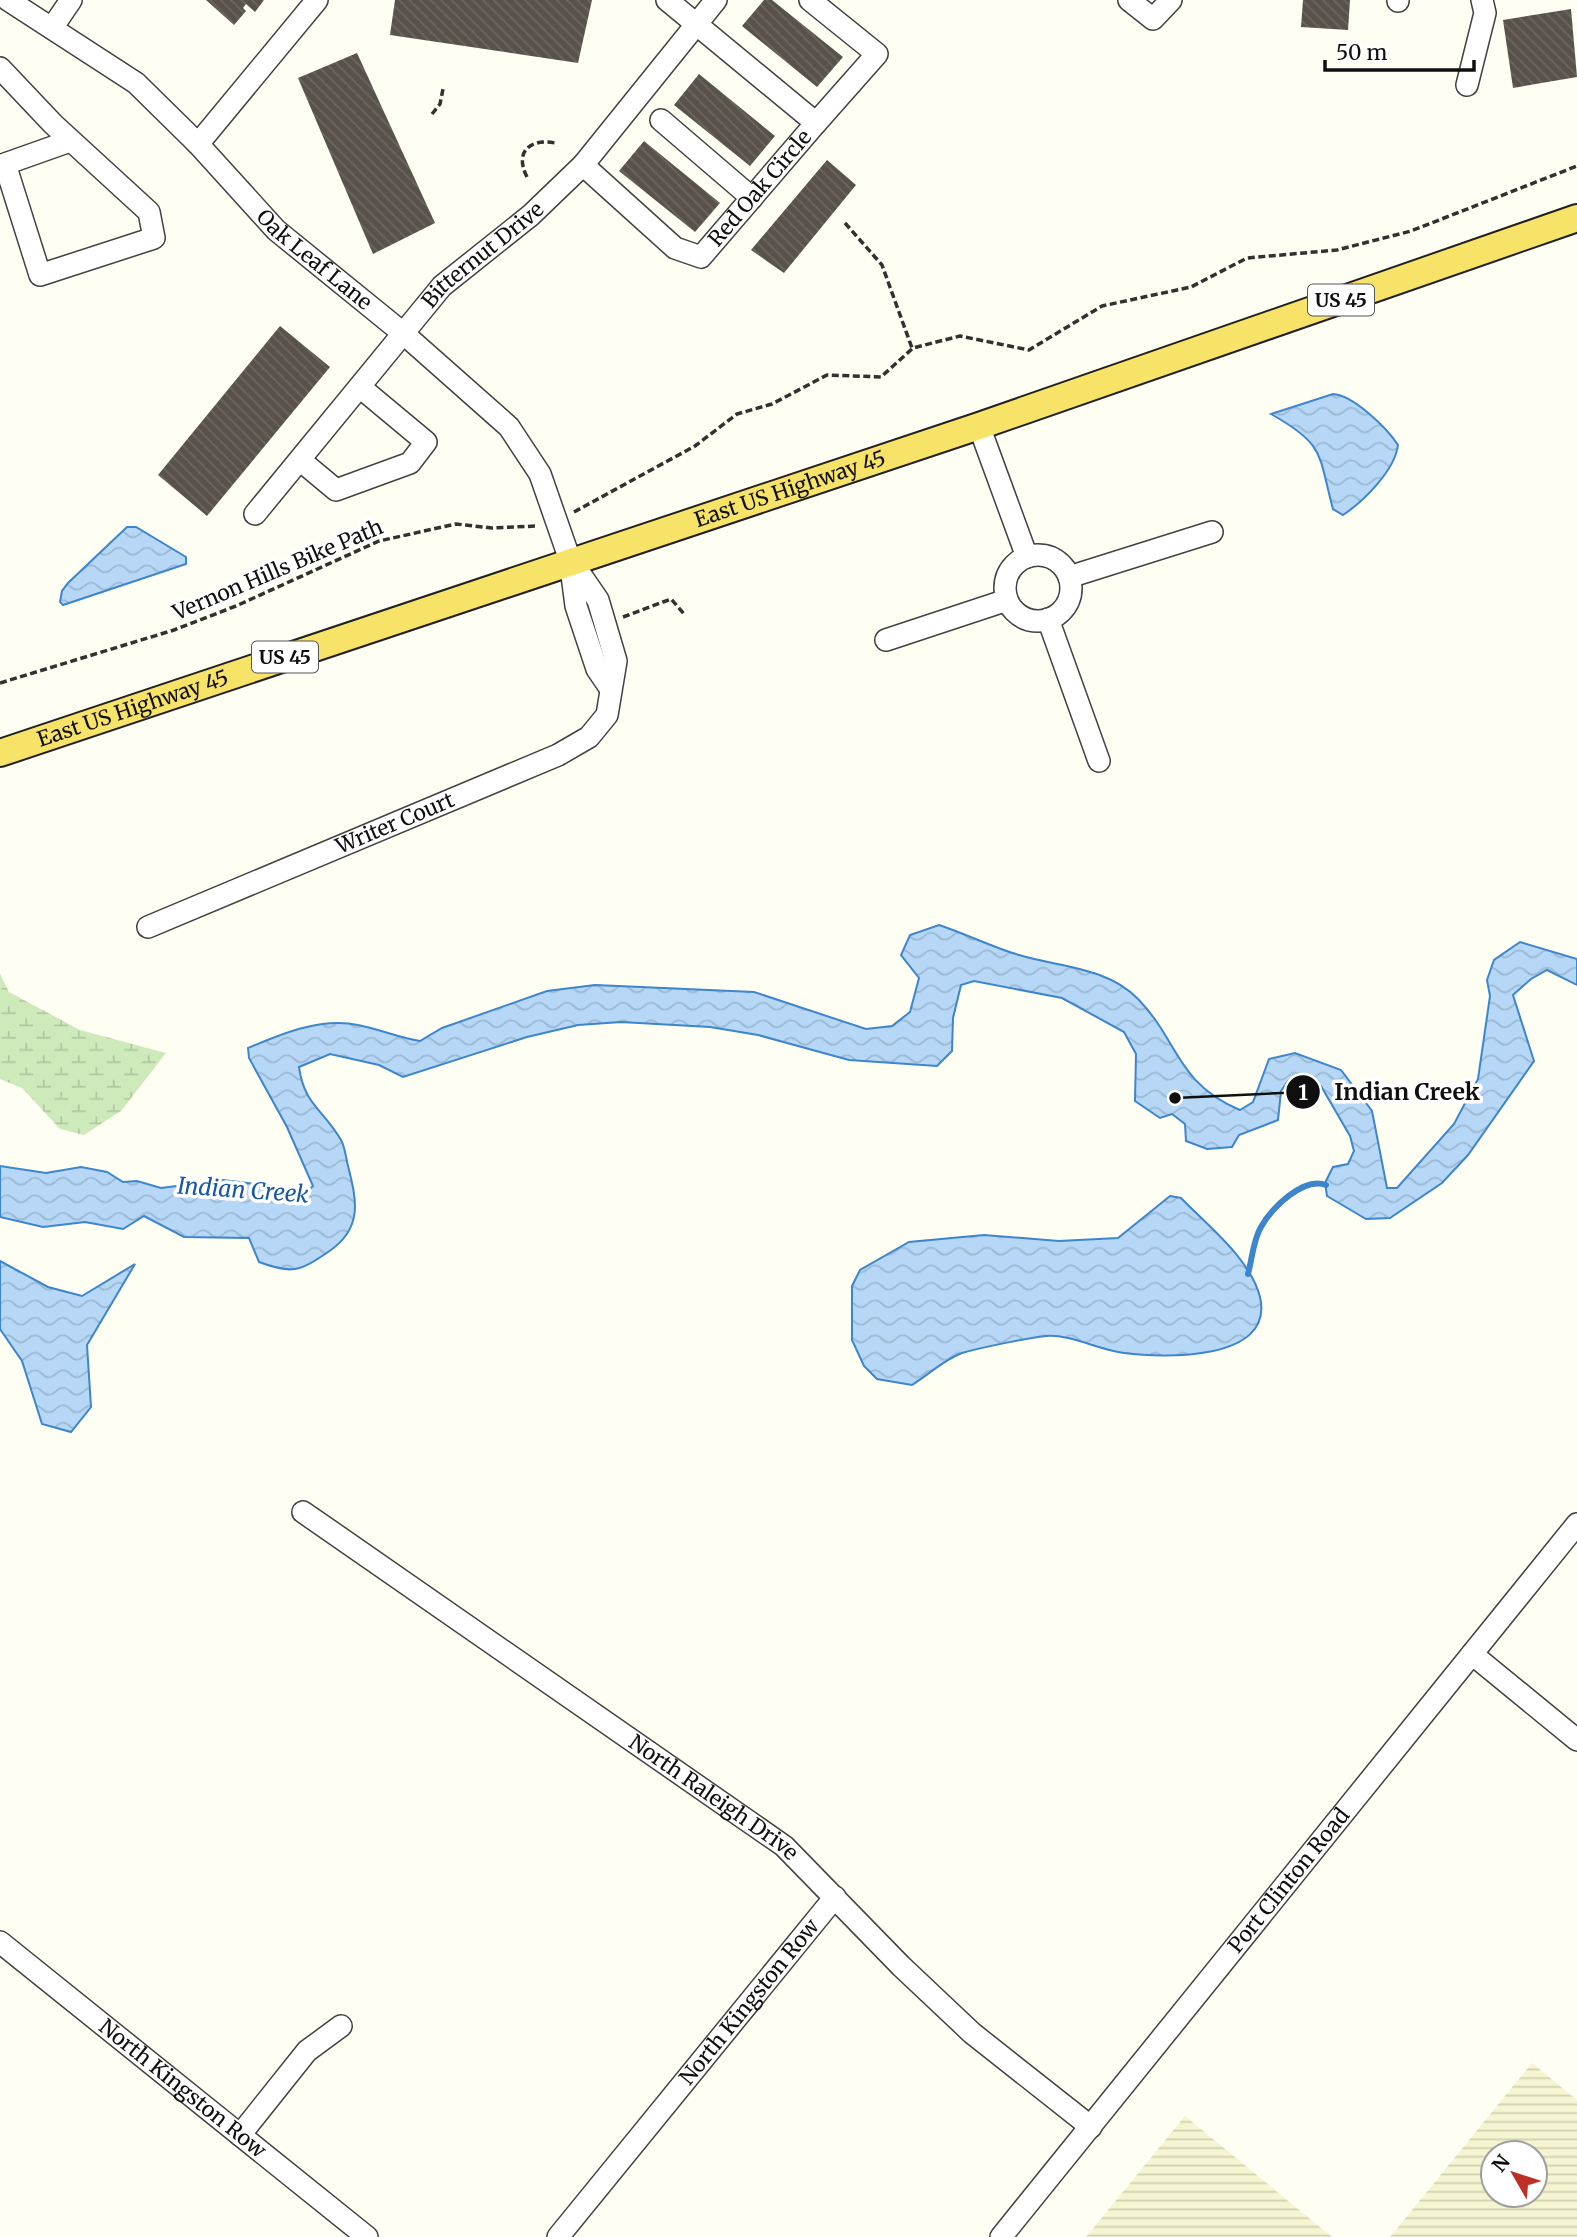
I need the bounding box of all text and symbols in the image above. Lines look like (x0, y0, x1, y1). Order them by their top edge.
scale bar (1325, 28, 1474, 72)
text: 50 m (1336, 39, 1387, 66)
street label: Red Oak Circle (702, 124, 817, 252)
street label: Bitternut Drive (416, 196, 549, 313)
street label: Oak Leaf Lane (251, 203, 378, 316)
road number: US 45 (1308, 284, 1374, 316)
street label: East US Highway 45 (691, 444, 889, 533)
street label: Vernon Hills Bike Path (168, 513, 387, 626)
road number: US 45 (252, 642, 318, 672)
street label: East US Highway 45 (33, 664, 232, 753)
street label: Writer Court (331, 786, 458, 860)
callout: Indian Creek (1285, 1070, 1494, 1114)
text: Indian Creek (1334, 1077, 1480, 1106)
text: 1 (1298, 1079, 1308, 1106)
water label: Indian Creek (176, 1170, 310, 1209)
street label: North Raleigh Drive (624, 1728, 804, 1866)
street label: Port Clinton Road (1222, 1802, 1355, 1958)
street label: North Kingston Row (673, 1913, 825, 2090)
street label: North Kingston Row (94, 2013, 272, 2164)
north arrow (1479, 2139, 1549, 2209)
text: N (1487, 2150, 1515, 2177)

